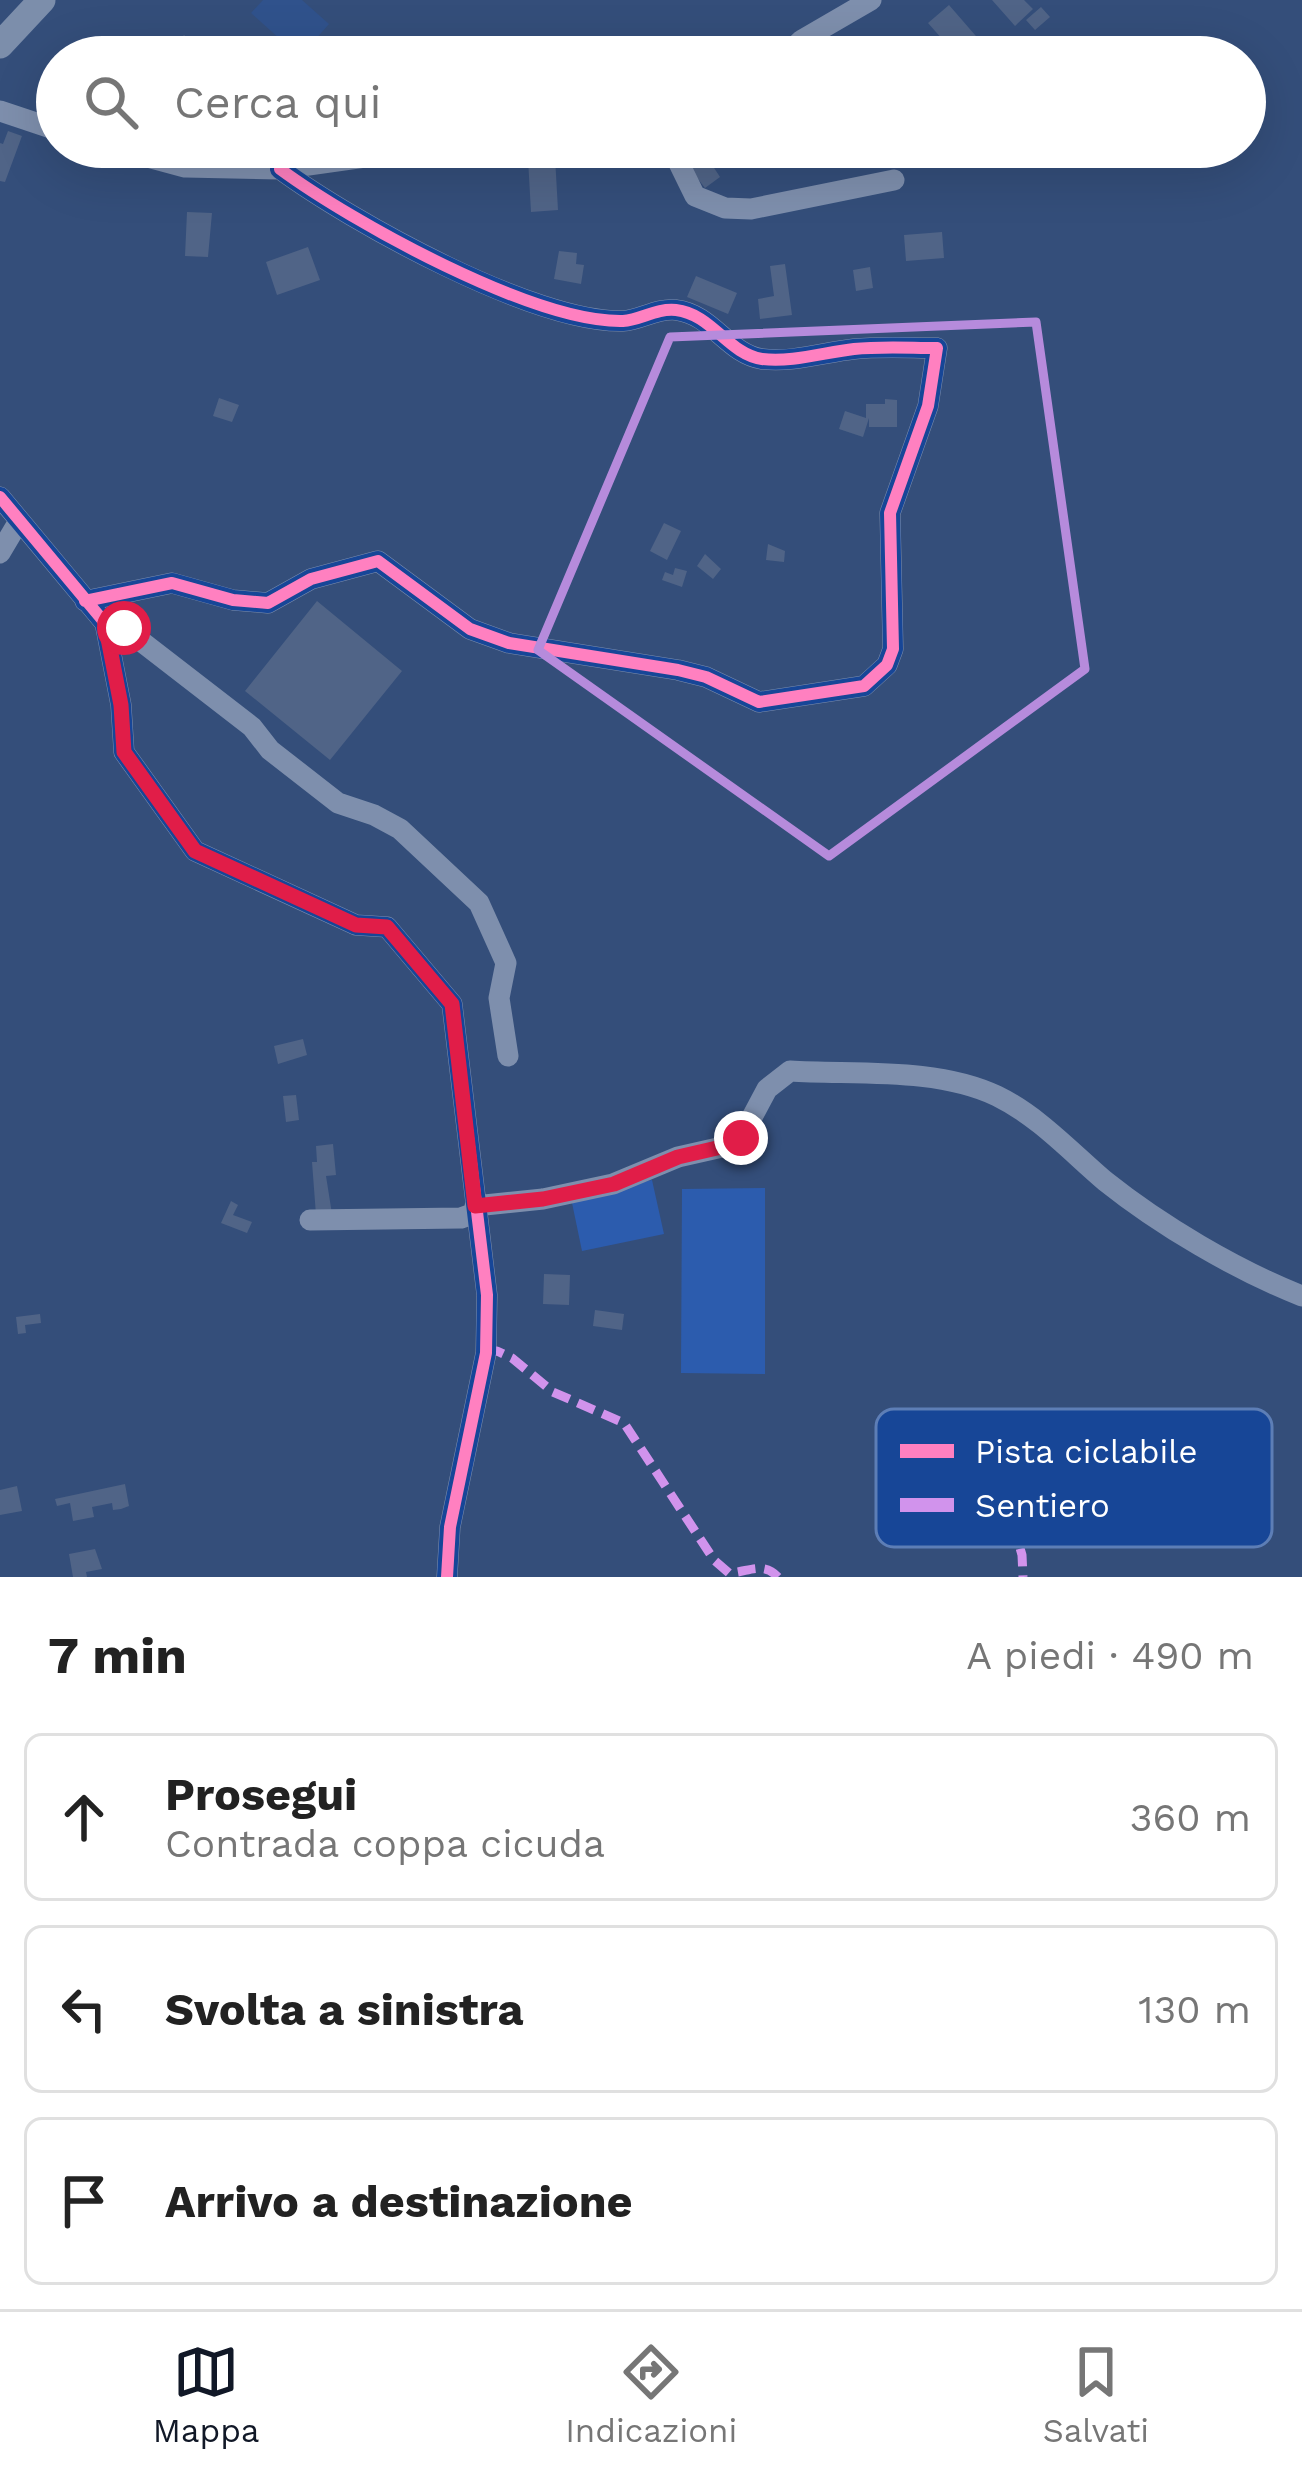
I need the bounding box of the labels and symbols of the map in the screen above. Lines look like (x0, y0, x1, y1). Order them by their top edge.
route start (97, 601, 151, 655)
route end (714, 1111, 768, 1165)
legend (876, 1409, 1272, 1547)
text: Pista ciclabile (975, 1432, 1197, 1471)
text: Sentiero (975, 1486, 1110, 1525)

